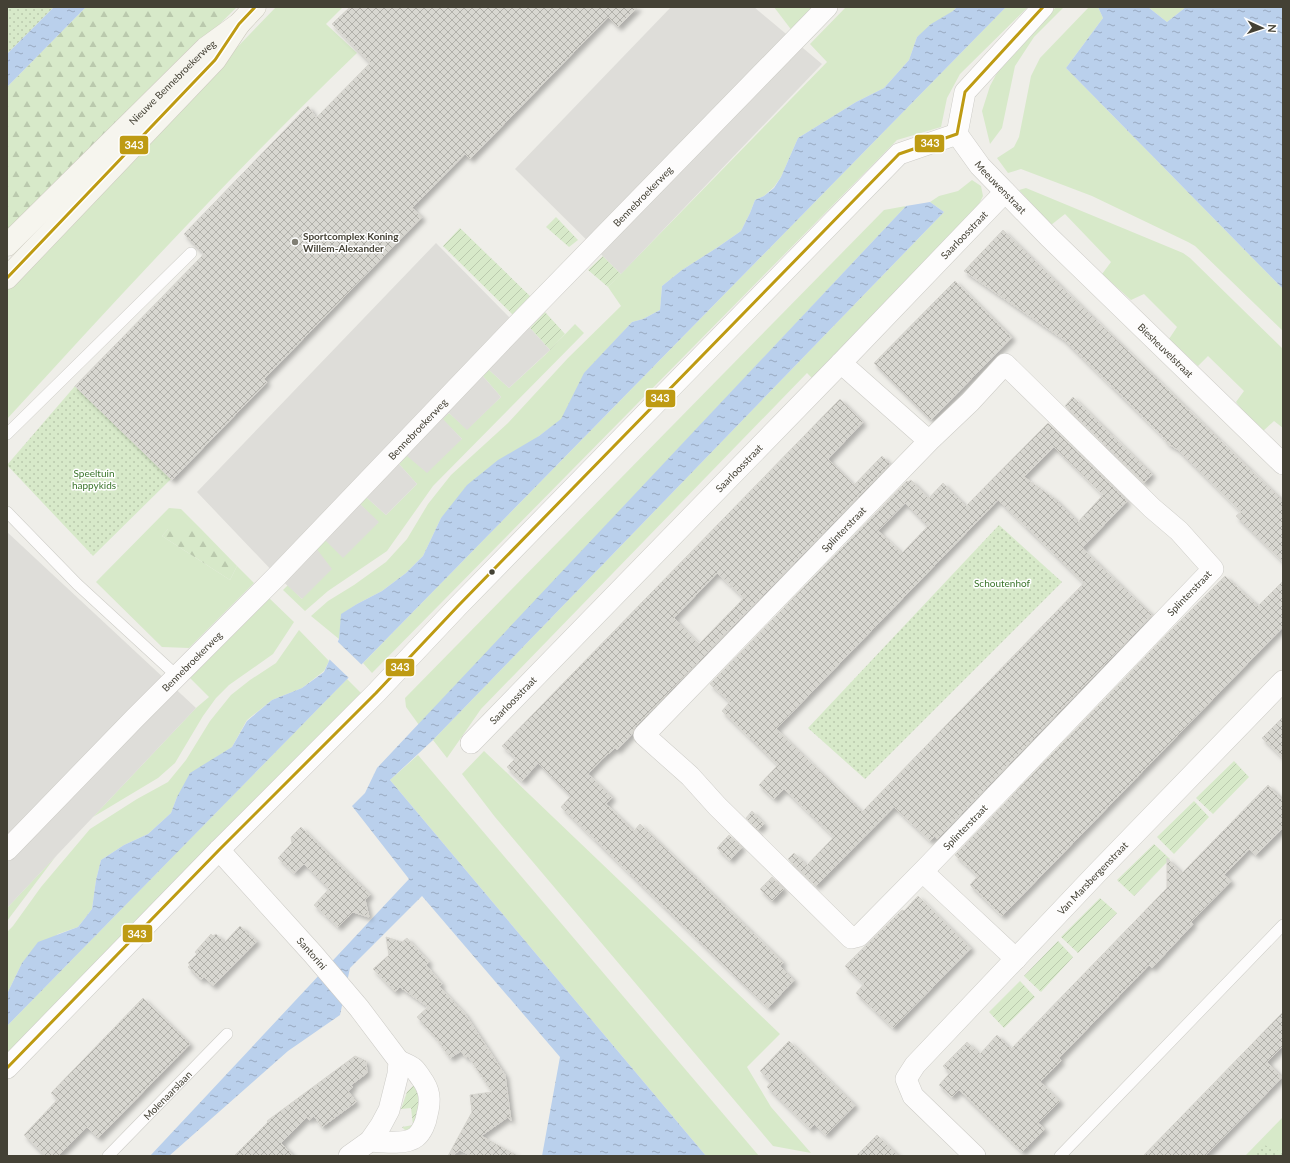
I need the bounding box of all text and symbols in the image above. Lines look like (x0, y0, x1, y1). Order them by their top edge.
north arrow (1242, 8, 1282, 48)
text: N (1266, 24, 1279, 33)
street label: Nieuwe Bennebroekerweg (126, 37, 218, 127)
line badge: 343 (914, 134, 945, 153)
line badge: 343 (119, 135, 149, 155)
text: 343 (920, 136, 940, 149)
text: 343 (124, 138, 144, 151)
street label: Meeuwenstraat (972, 159, 1029, 216)
street label: Bennebroekerweg (610, 163, 675, 229)
street label: Saarloosstraat (938, 208, 990, 261)
place label: Sportcomplex Koning Willem-Alexander (303, 230, 399, 254)
marker: Sportcomplex Koning Willem-Alexander (290, 237, 300, 247)
street label: Biesheuvelstraat (1135, 321, 1196, 380)
line badge: 343 (645, 389, 676, 408)
text: 343 (650, 391, 670, 404)
street label: Bennebroekerweg (385, 396, 450, 462)
street label: Saarloosstraat (713, 441, 765, 494)
park label: Speeltuin happykids (72, 467, 116, 491)
street label: Splinterstraat (819, 504, 869, 554)
unlabelled marker (487, 567, 497, 577)
street label: Splinterstraat (1164, 567, 1214, 618)
park label: Schoutenhof (974, 577, 1031, 589)
street label: Bennebroekerweg (159, 629, 224, 694)
line badge: 343 (385, 658, 415, 677)
text: 343 (390, 660, 410, 673)
street label: Saarloosstraat (487, 673, 539, 726)
street label: Splinterstraat (940, 801, 990, 852)
street label: Van Marsbergenstraat (1055, 839, 1130, 917)
line badge: 343 (122, 924, 153, 943)
text: 343 (127, 927, 147, 940)
street label: Santorini (295, 935, 329, 972)
street label: Molenaarslaan (141, 1068, 194, 1122)

